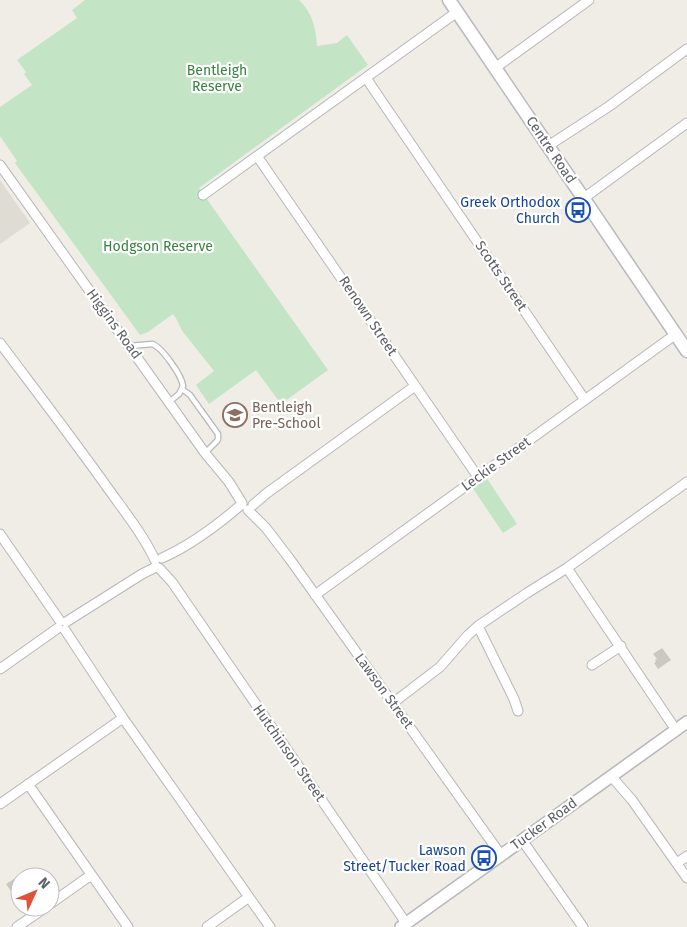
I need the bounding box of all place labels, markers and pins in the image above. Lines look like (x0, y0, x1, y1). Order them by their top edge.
place label: Greek Orthodox Church (460, 194, 560, 227)
bus stop icon: Greek Orthodox Church (565, 197, 591, 223)
place label: Bentleigh Pre-School (252, 399, 321, 432)
school or university icon: Bentleigh Pre-School (222, 402, 248, 428)
place label: Lawson Street/Tucker Road (343, 842, 466, 875)
bus stop icon: Lawson Street/Tucker Road (471, 845, 497, 871)

